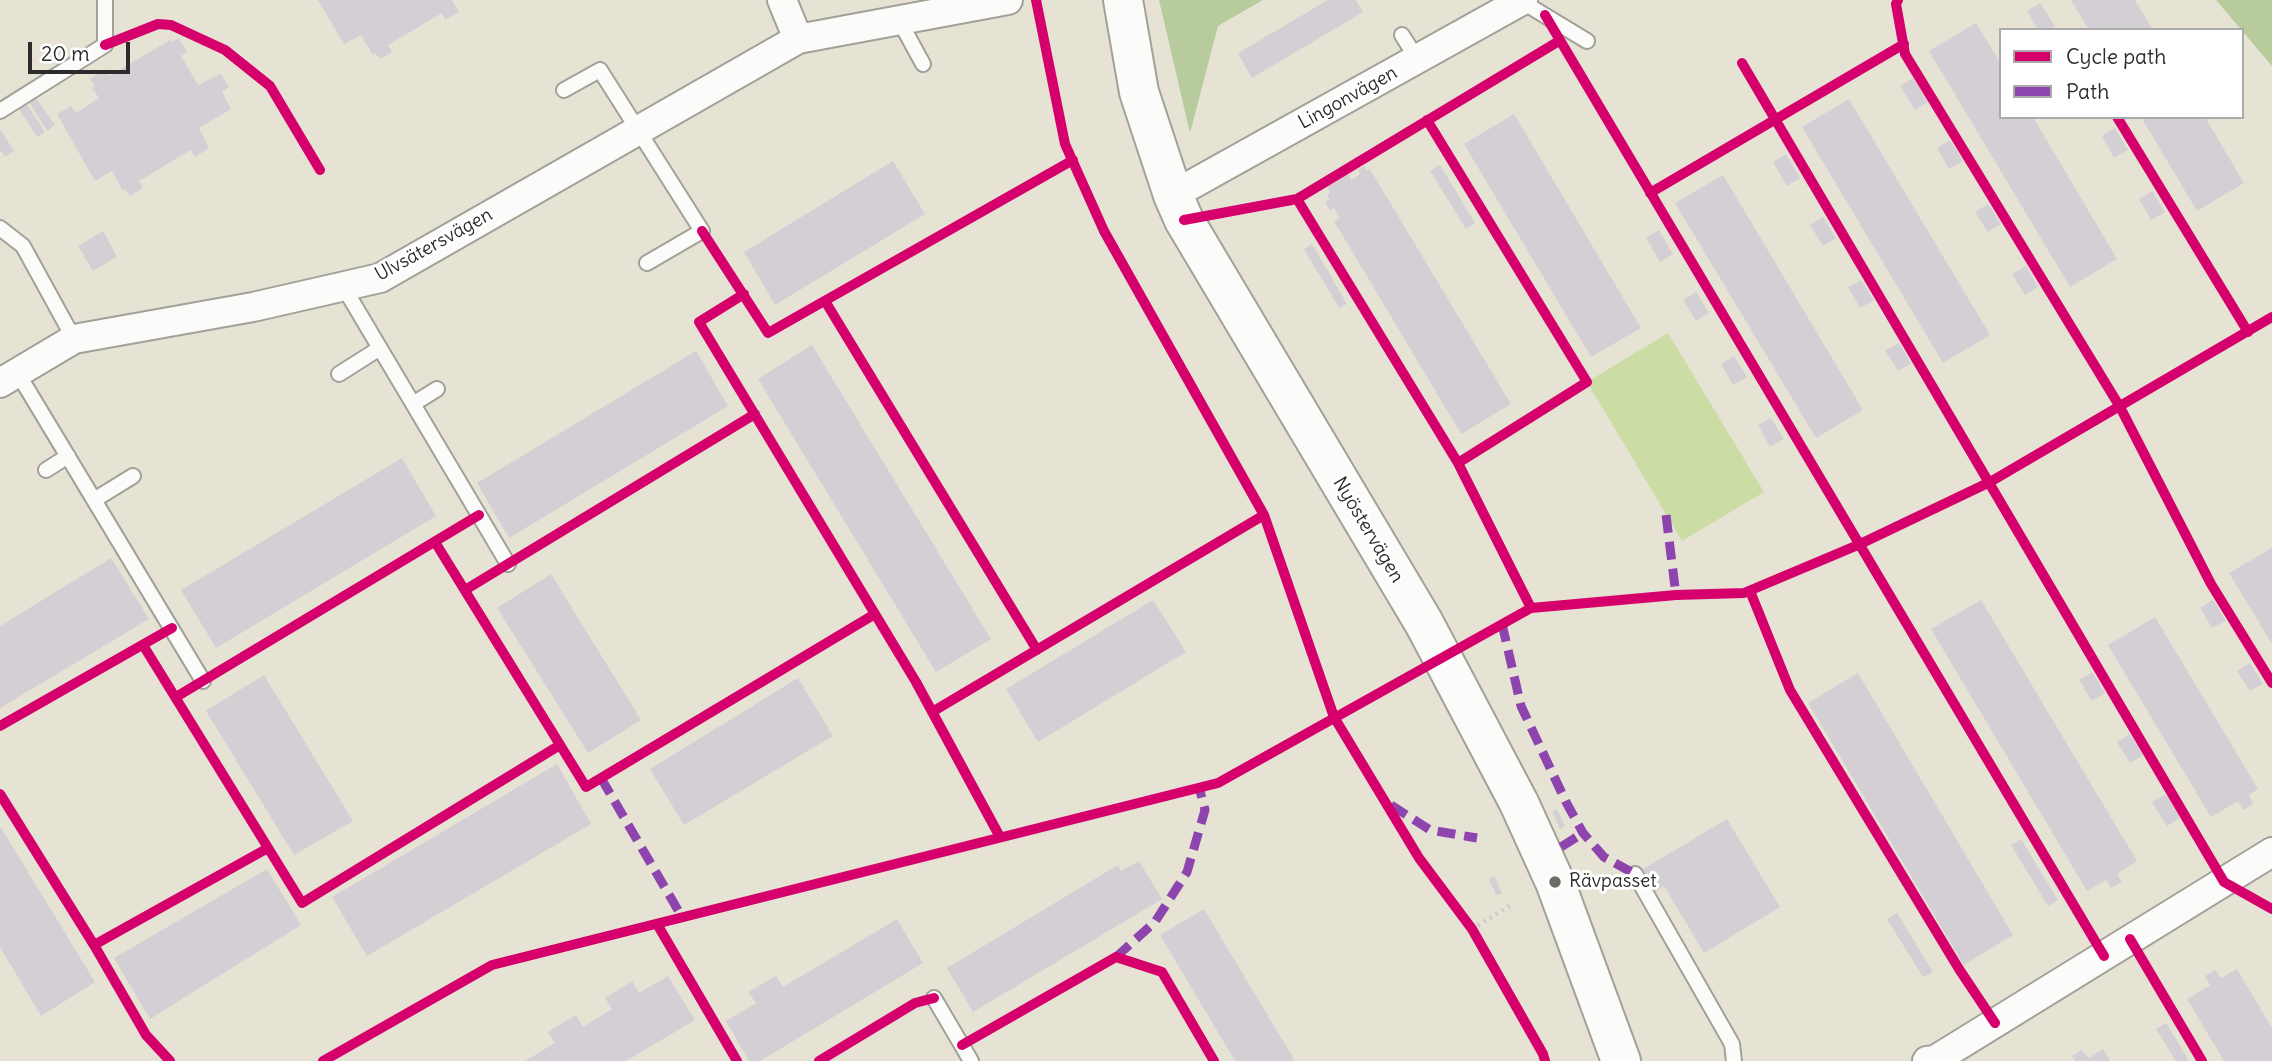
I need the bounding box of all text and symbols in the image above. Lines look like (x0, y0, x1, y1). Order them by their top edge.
scale bar (32, 28, 133, 72)
legend (1999, 28, 2244, 119)
text: 20 m (41, 40, 90, 67)
text: Cycle path (2066, 43, 2166, 70)
street label: Lingonvägen (1295, 61, 1401, 135)
text: Path (2066, 78, 2109, 105)
street label: Ulvsätersvägen (371, 203, 497, 287)
street label: Nyöstervägen (1328, 473, 1408, 587)
place label: Rävpasset (1569, 871, 1657, 893)
marker: Rävpasset (1547, 874, 1563, 890)

